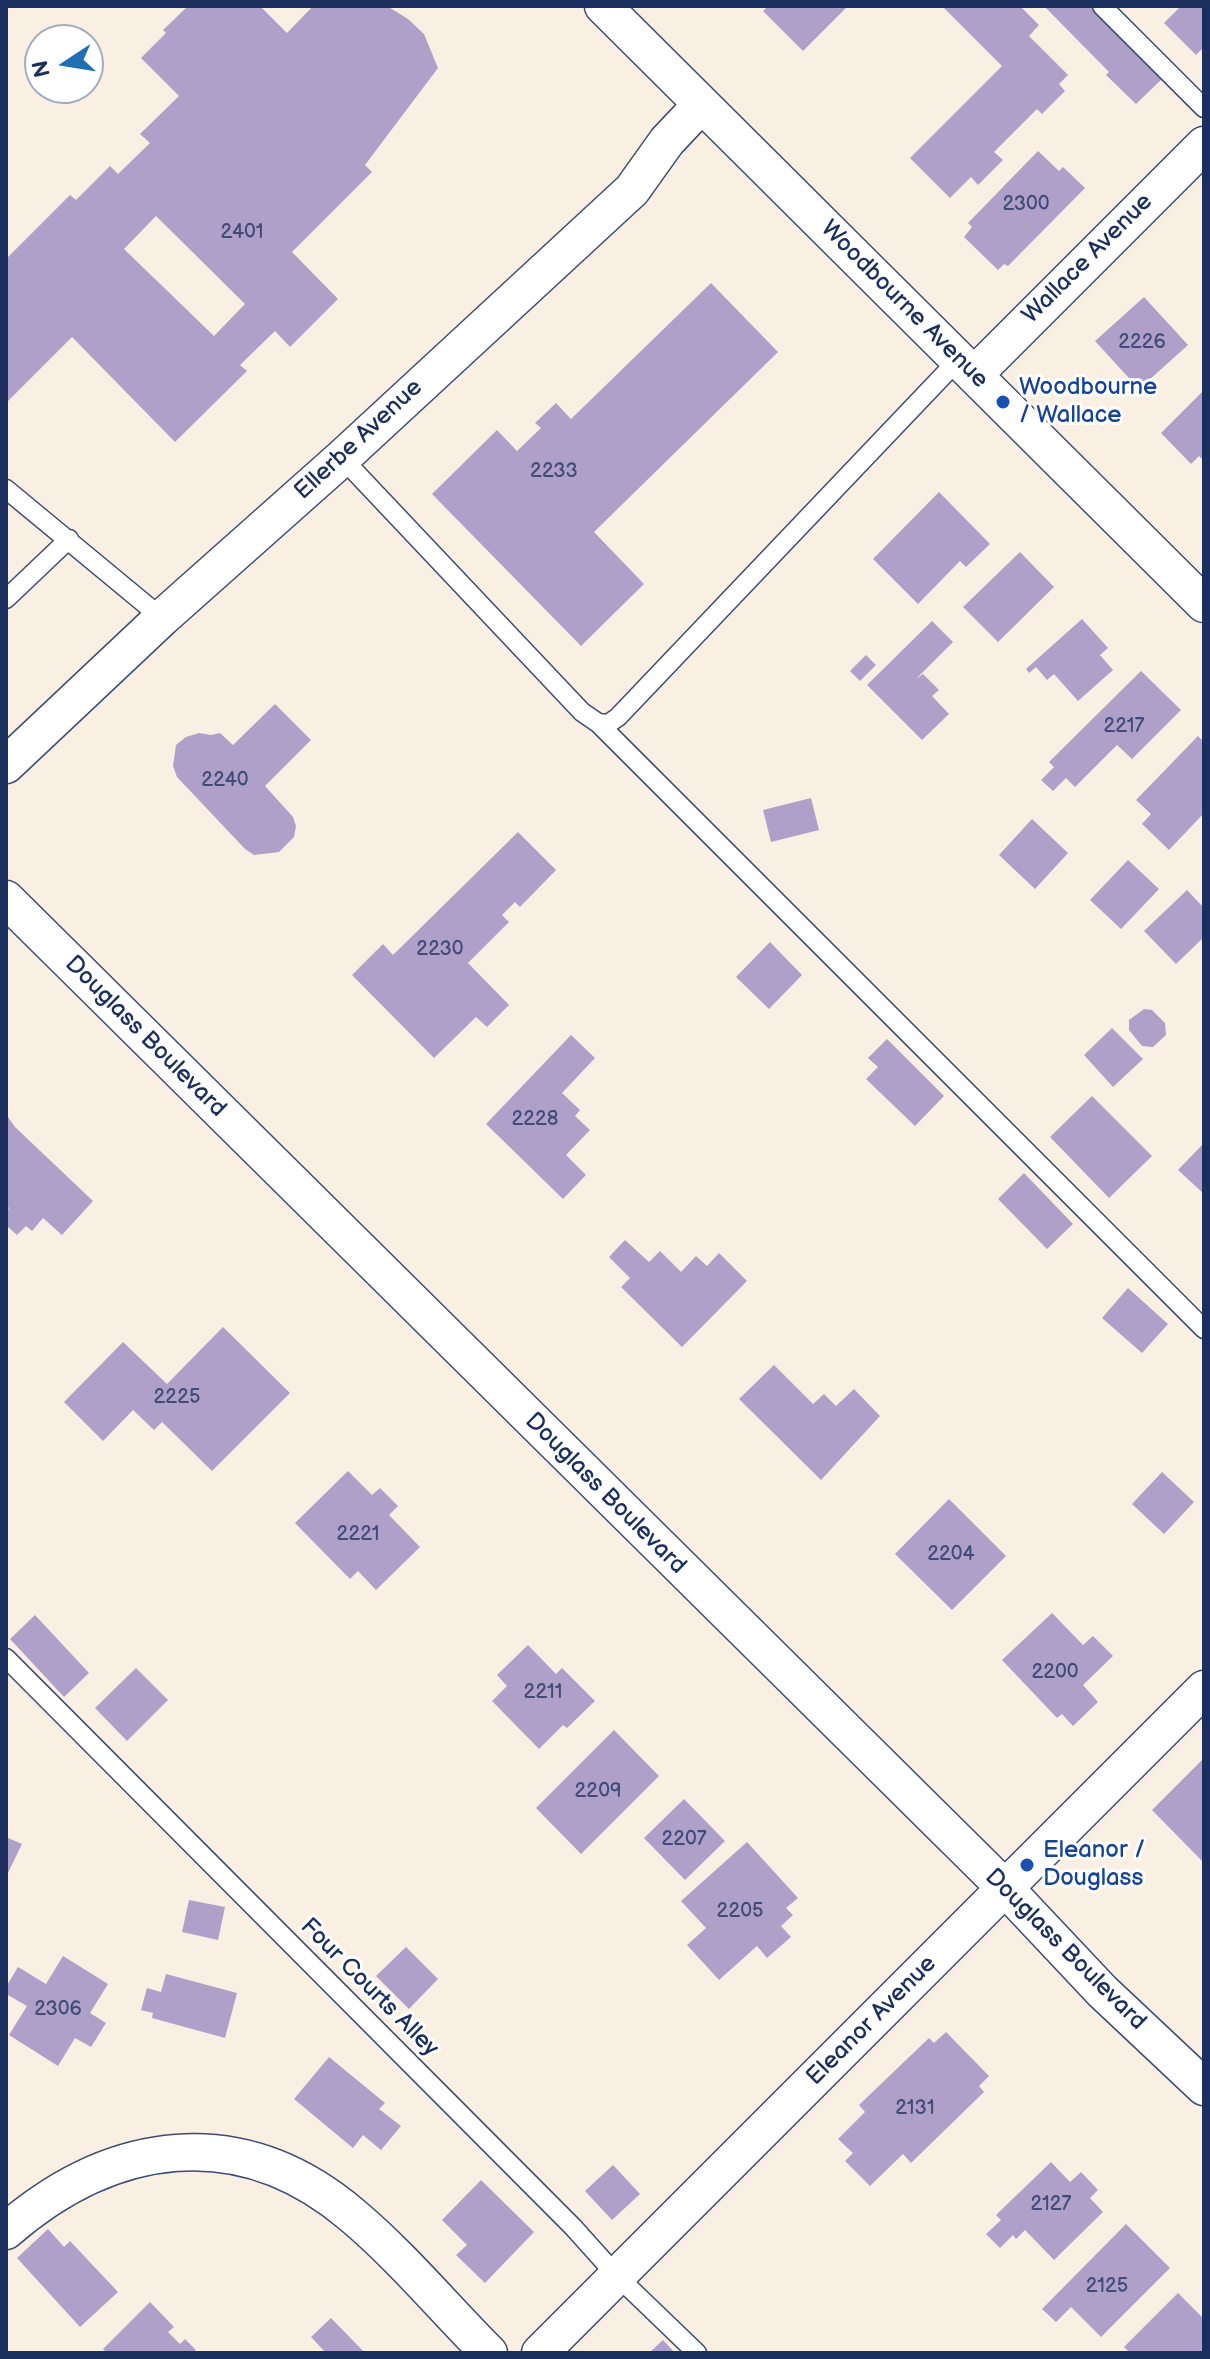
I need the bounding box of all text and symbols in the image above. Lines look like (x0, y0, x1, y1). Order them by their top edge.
north arrow (24, 24, 104, 104)
text: N (27, 58, 57, 80)
street label: Wallace Avenue (1017, 188, 1159, 330)
house number: 2300 (1002, 193, 1050, 217)
street label: Woodbourne Avenue (814, 215, 994, 395)
house number: 2401 (220, 221, 264, 245)
house number: 2226 (1118, 331, 1166, 355)
street label: Ellerbe Avenue (289, 374, 429, 506)
place label: Woodbourne / Wallace (1019, 374, 1157, 430)
marker: Woodbourne / Wallace (994, 393, 1012, 411)
house number: 2233 (530, 460, 578, 484)
house number: 2217 (1104, 715, 1144, 739)
house number: 2240 (201, 769, 249, 793)
house number: 2230 (416, 938, 464, 962)
street label: Douglass Boulevard (58, 950, 232, 1124)
house number: 2228 (511, 1108, 559, 1132)
house number: 2225 (154, 1386, 200, 1410)
street label: Douglass Boulevard (518, 1407, 692, 1581)
house number: 2221 (337, 1523, 379, 1547)
house number: 2204 (927, 1543, 975, 1567)
house number: 2200 (1031, 1661, 1079, 1685)
house number: 2211 (524, 1681, 562, 1705)
house number: 2209 (575, 1780, 621, 1804)
house number: 2207 (661, 1828, 707, 1852)
place label: Eleanor / Douglass (1043, 1837, 1145, 1893)
marker: Eleanor / Douglass (1018, 1856, 1036, 1874)
street label: Douglass Boulevard (978, 1863, 1152, 2037)
house number: 2205 (717, 1900, 763, 1924)
street label: Four Courts Alley (294, 1913, 444, 2063)
street label: Eleanor Avenue (801, 1950, 943, 2092)
house number: 2306 (34, 1998, 82, 2022)
house number: 2131 (895, 2097, 935, 2121)
house number: 2127 (1031, 2193, 1071, 2217)
house number: 2125 (1086, 2275, 1128, 2299)

